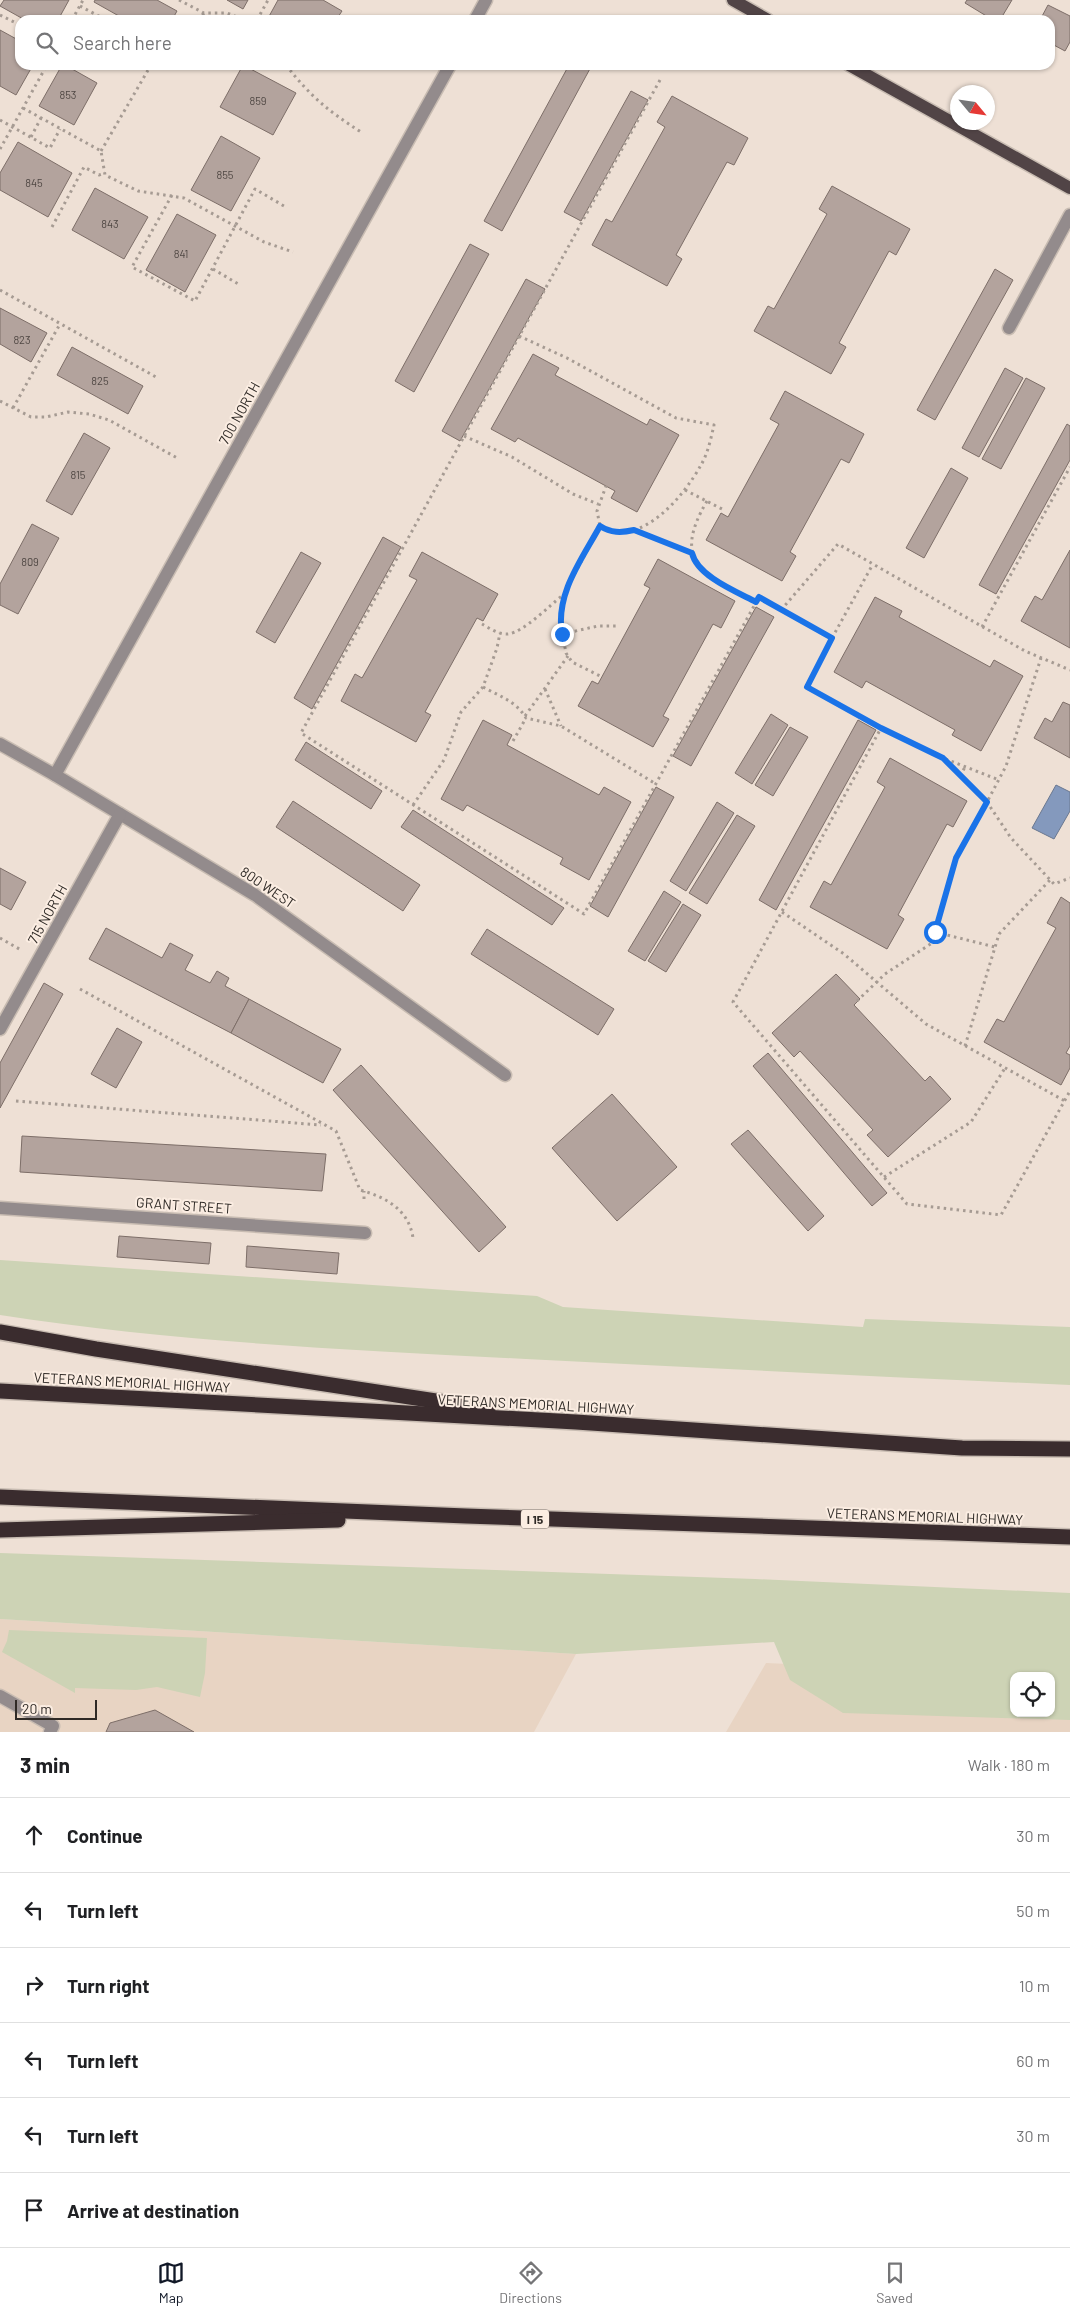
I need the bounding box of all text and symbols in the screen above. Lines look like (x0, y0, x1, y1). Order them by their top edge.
search box (15, 15, 1055, 70)
icon: search (33, 29, 61, 57)
text: Search here (73, 31, 172, 54)
north arrow (950, 85, 995, 130)
house number: 853 (59, 88, 77, 101)
house number: 859 (249, 94, 267, 107)
house number: 855 (216, 168, 234, 181)
house number: 845 (25, 176, 43, 189)
house number: 843 (101, 217, 119, 230)
house number: 841 (174, 247, 188, 260)
house number: 823 (13, 333, 31, 346)
house number: 825 (91, 374, 109, 387)
street label: 700 NORTH (215, 379, 263, 447)
house number: 815 (71, 468, 86, 481)
house number: 809 (21, 555, 39, 568)
route end (551, 623, 574, 646)
street label: 800 WEST (237, 863, 299, 911)
street label: 715 NORTH (24, 881, 70, 947)
route start (924, 921, 947, 944)
street label: GRANT STREET (136, 1193, 232, 1217)
street label: VETERANS MEMORIAL HIGHWAY (33, 1368, 231, 1396)
street label: VETERANS MEMORIAL HIGHWAY (437, 1390, 635, 1418)
street label: VETERANS MEMORIAL HIGHWAY (826, 1504, 1024, 1528)
road number: I 15 (521, 1510, 549, 1528)
map controls (1010, 1672, 1055, 1717)
button: locate (1010, 1672, 1055, 1717)
scale bar (15, 1697, 98, 1720)
text: 20 m (22, 1700, 52, 1717)
text: 3 min (20, 1752, 70, 1777)
text: Walk · 180 m (968, 1755, 1050, 1774)
icon: ahead (20, 1821, 48, 1849)
text: Continue (67, 1824, 143, 1847)
text: 30 m (1016, 1826, 1050, 1845)
icon: left (20, 1896, 48, 1924)
text: Turn left (67, 1899, 138, 1922)
text: 50 m (1016, 1901, 1050, 1920)
icon: right (20, 1971, 48, 1999)
text: Turn right (67, 1974, 149, 1997)
text: 10 m (1019, 1976, 1050, 1995)
icon: left (20, 2046, 48, 2074)
text: Turn left (67, 2049, 138, 2072)
text: 60 m (1016, 2051, 1050, 2070)
icon: left (20, 2121, 48, 2149)
text: Turn left (67, 2124, 138, 2147)
text: 30 m (1016, 2126, 1050, 2145)
icon: arrive (20, 2196, 48, 2224)
text: Arrive at destination (67, 2199, 239, 2222)
tab: Map (157, 2259, 185, 2306)
tab: Directions (499, 2259, 562, 2306)
tab: Saved (876, 2259, 913, 2306)

